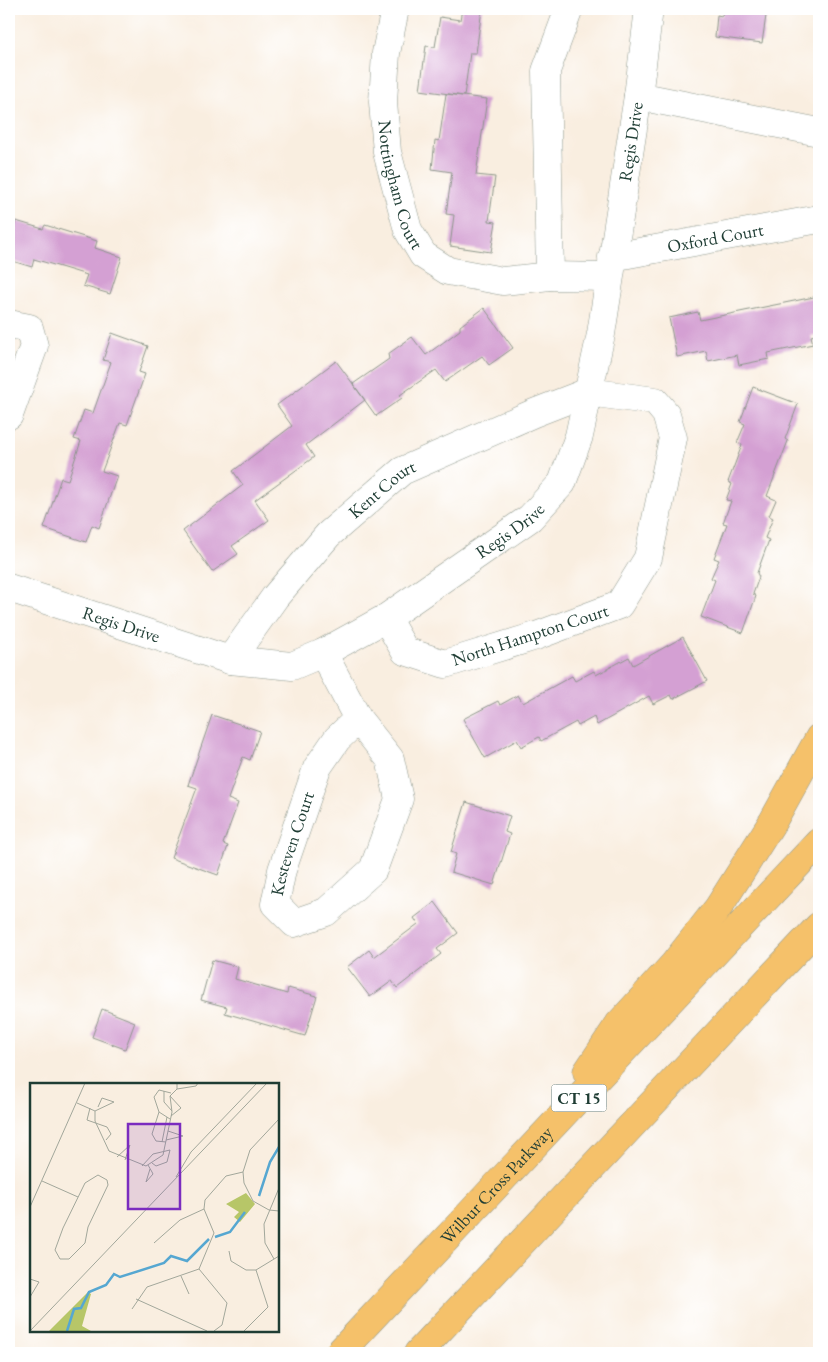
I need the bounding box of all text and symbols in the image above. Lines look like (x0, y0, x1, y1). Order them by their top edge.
street label: Regis Drive (613, 100, 648, 183)
street label: Nottingham Court (374, 119, 429, 254)
street label: Oxford Court (665, 217, 765, 258)
street label: Kent Court (343, 454, 419, 523)
street label: Regis Drive (471, 498, 549, 563)
street label: North Hampton Court (449, 598, 611, 671)
street label: Regis Drive (80, 601, 163, 647)
street label: Kesteven Court (265, 788, 319, 898)
inset map (30, 1083, 279, 1332)
road number: CT 15 (552, 1084, 606, 1112)
street label: Wilbur Cross Parkway (435, 1121, 557, 1249)

